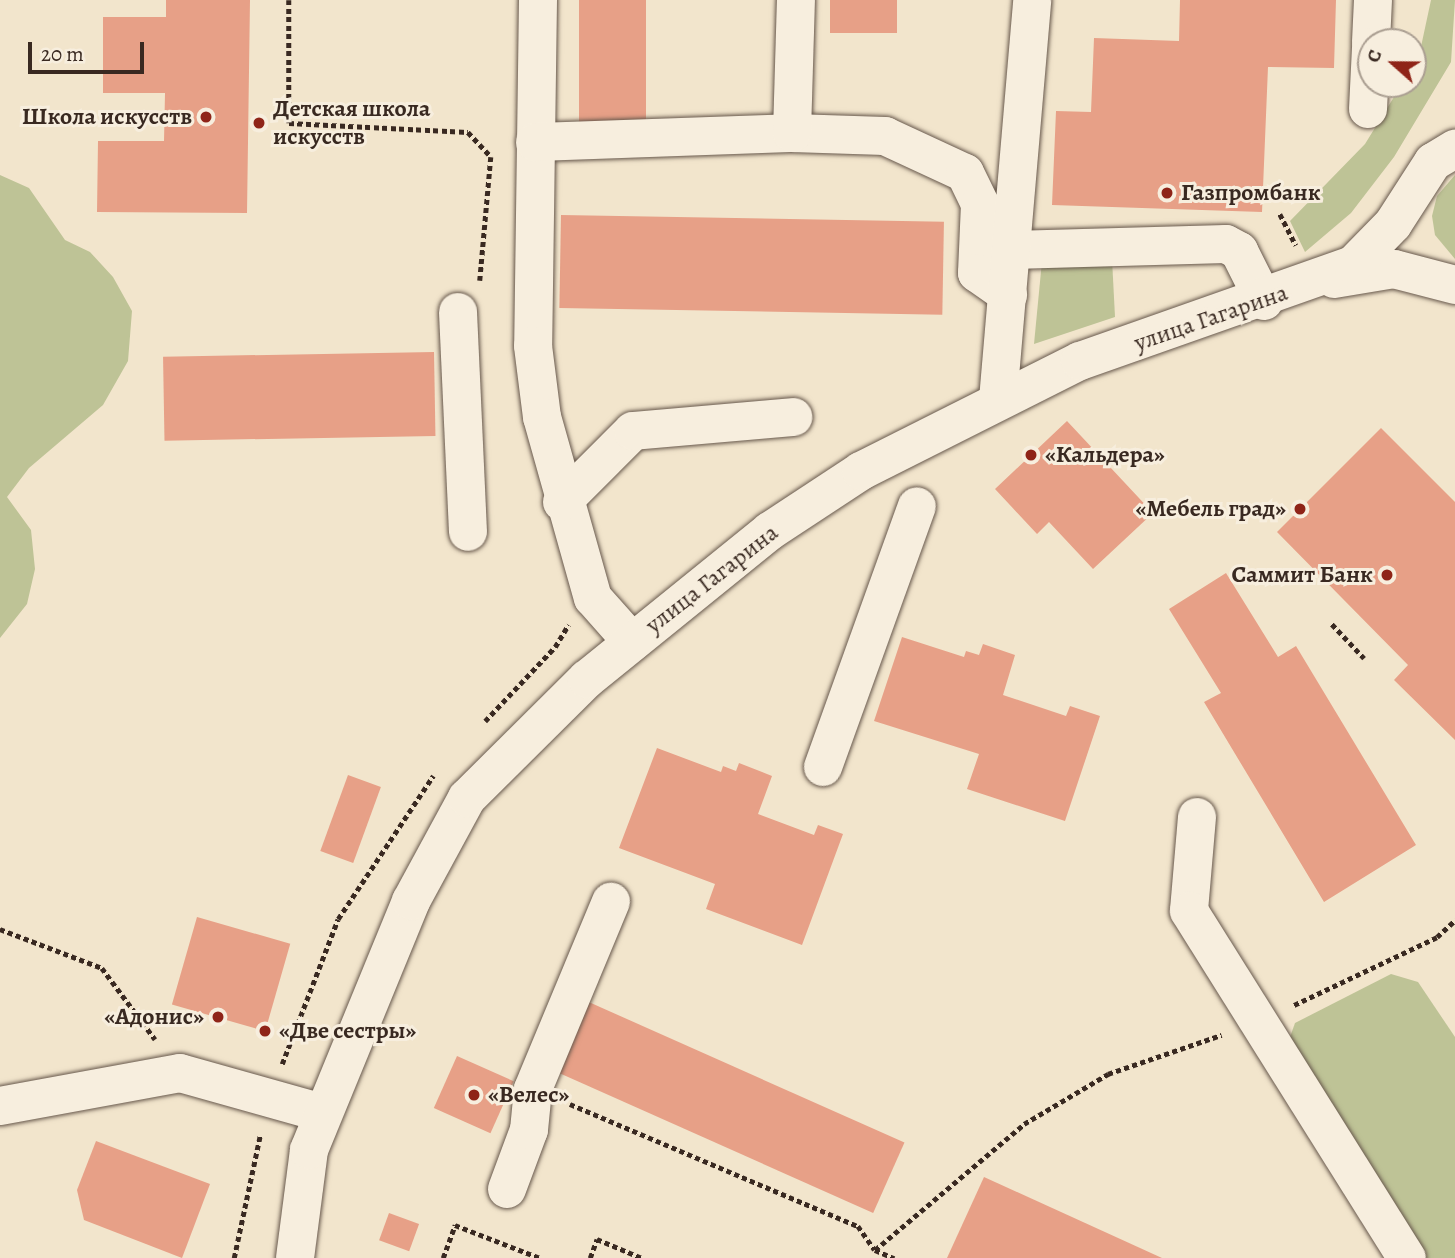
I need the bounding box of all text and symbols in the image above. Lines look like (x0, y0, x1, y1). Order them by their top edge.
scale bar (32, 28, 147, 72)
north arrow (1357, 28, 1427, 98)
text: 20 m (41, 40, 84, 68)
text: С (1360, 46, 1388, 66)
place label: Детская школа искусств (273, 95, 430, 151)
place label: Школа искусств (22, 103, 192, 131)
marker: Школа искусств (198, 109, 214, 125)
marker: Детская школа искусств (251, 115, 267, 131)
place label: Газпромбанк (1181, 179, 1321, 207)
marker: Газпромбанк (1159, 185, 1175, 201)
street label: улица Гагарина (1131, 278, 1291, 358)
place label: «Кальдера» (1045, 441, 1165, 469)
marker: «Кальдера» (1023, 447, 1039, 463)
place label: «Мебель град» (1135, 495, 1286, 523)
marker: «Мебель град» (1292, 501, 1308, 517)
street label: улица Гагарина (640, 518, 784, 640)
place label: Саммит Банк (1231, 561, 1373, 589)
marker: Саммит Банк (1379, 567, 1395, 583)
place label: «Адонис» (104, 1003, 204, 1031)
marker: «Адонис» (210, 1009, 226, 1025)
place label: «Две сестры» (279, 1017, 416, 1045)
marker: «Две сестры» (257, 1023, 273, 1039)
place label: «Велес» (488, 1081, 569, 1109)
marker: «Велес» (466, 1087, 482, 1103)

